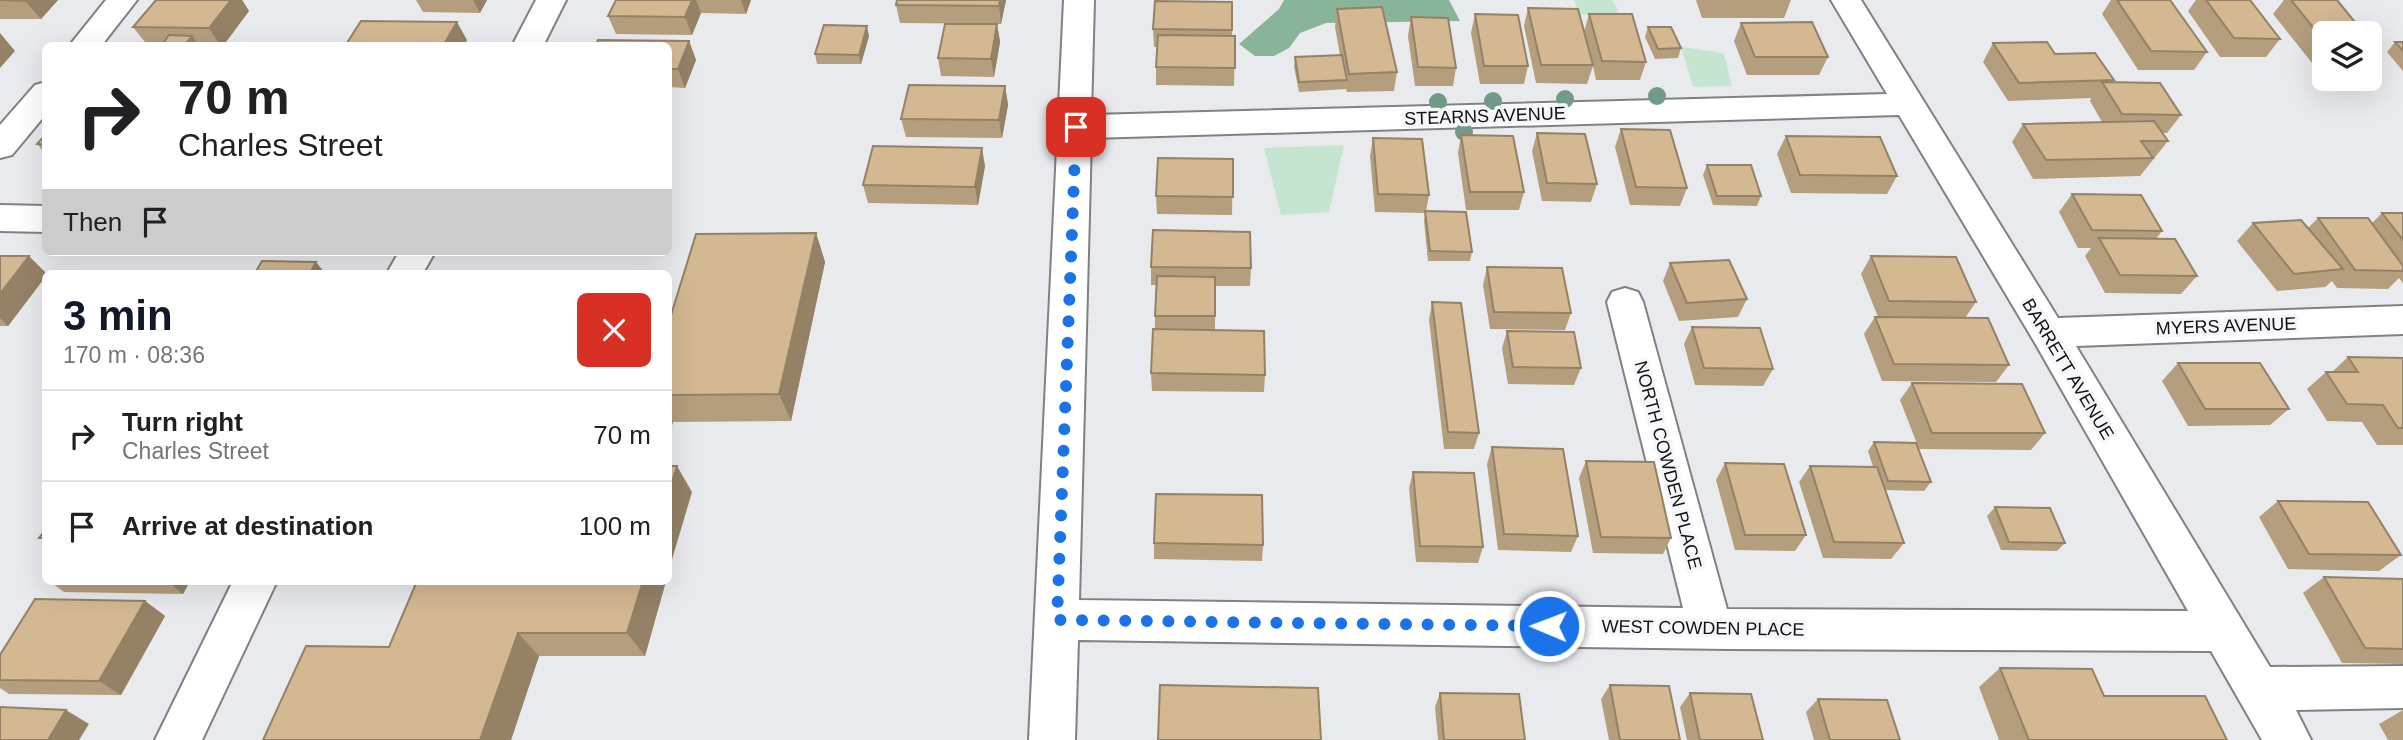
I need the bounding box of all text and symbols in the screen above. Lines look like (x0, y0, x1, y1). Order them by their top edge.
map controls (2312, 21, 2382, 91)
button: layers (2312, 21, 2382, 91)
icon: right (63, 70, 154, 161)
text: 70 m (178, 70, 290, 124)
pin (1046, 97, 1106, 157)
street label: STEARNS AVENUE (1404, 103, 1566, 129)
icon: arrive (1057, 108, 1095, 146)
text: Charles Street (178, 127, 383, 163)
icon: arrive (136, 203, 174, 241)
text: Then (63, 207, 122, 237)
text: 3 min (63, 292, 173, 339)
button: close (577, 293, 651, 367)
street label: BARRETT AVENUE (2018, 295, 2118, 443)
street label: MYERS AVENUE (2155, 314, 2297, 338)
text: 170 m · 08:36 (63, 342, 205, 368)
street label: NORTH COWDEN PLACE (1631, 359, 1705, 571)
text: Turn right (122, 407, 243, 437)
icon: right (63, 417, 101, 455)
text: 70 m (593, 420, 651, 450)
text: Charles Street (122, 438, 269, 464)
icon: arrive (63, 508, 101, 546)
text: Arrive at destination (122, 511, 373, 541)
text: 100 m (579, 511, 651, 541)
position arrow (1512, 589, 1586, 663)
street label: WEST COWDEN PLACE (1601, 616, 1805, 640)

